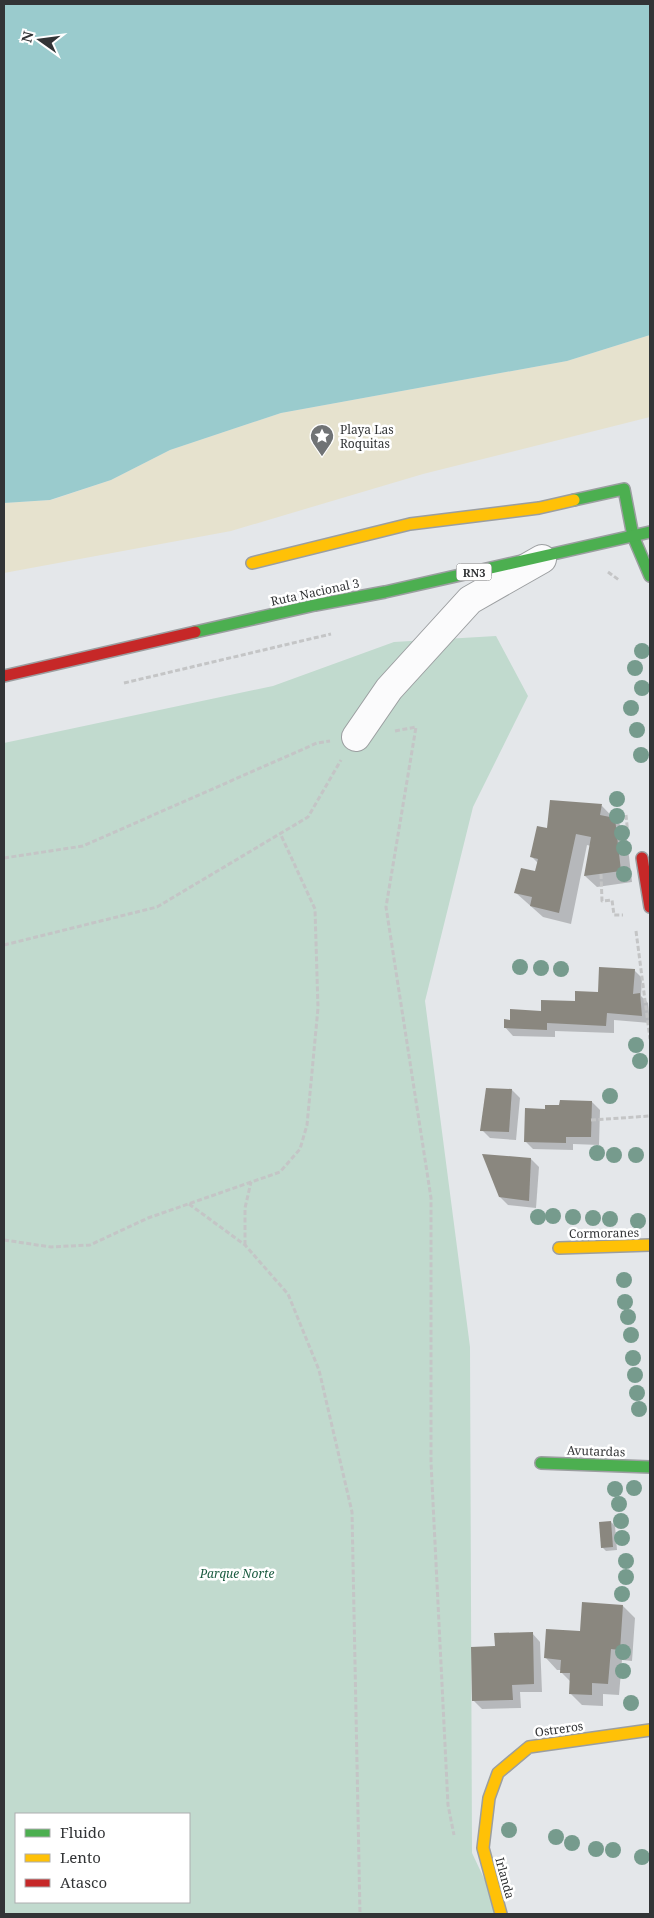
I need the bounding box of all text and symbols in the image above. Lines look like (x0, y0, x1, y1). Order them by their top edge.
north arrow (15, 15, 65, 65)
text: N (16, 29, 37, 44)
place label: Playa Las Roquitas (340, 421, 394, 452)
place icon: Playa Las Roquitas (309, 423, 335, 457)
road number: RN3 (456, 564, 492, 580)
street label: Ruta Nacional 3 (269, 574, 361, 610)
street label: Cormoranes (569, 1224, 639, 1242)
street label: Avutardas (566, 1441, 626, 1461)
park label: Parque Norte (199, 1565, 274, 1582)
street label: Ostreros (534, 1717, 584, 1741)
legend (15, 1813, 190, 1903)
text: Fluido (60, 1822, 106, 1842)
text: Lento (60, 1847, 101, 1867)
street label: Irlanda (491, 1855, 519, 1901)
text: Atasco (60, 1872, 107, 1892)

